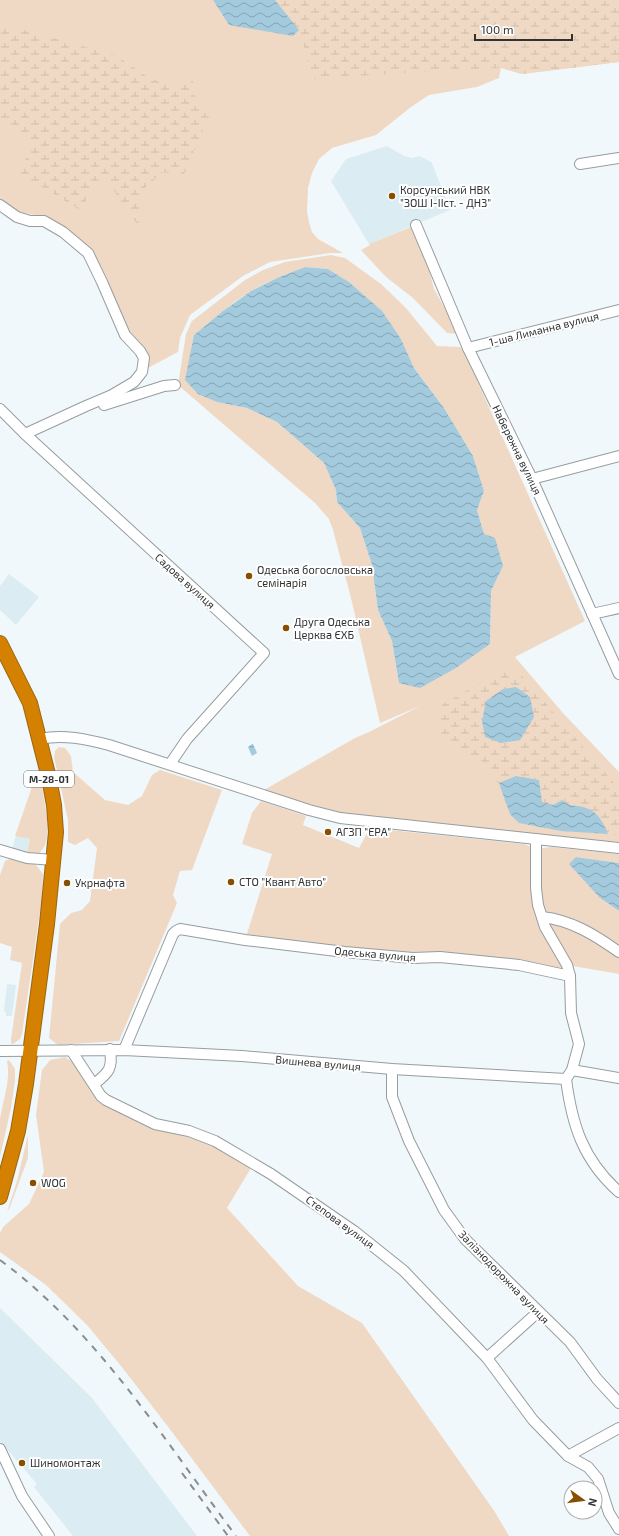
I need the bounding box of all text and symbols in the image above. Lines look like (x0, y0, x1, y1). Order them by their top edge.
scale bar (475, 16, 572, 42)
text: 100 m (481, 22, 513, 36)
place label: Корсунський НВК "ЗОШ І-ІІст. - ДНЗ" (400, 183, 491, 209)
marker: Корсунський НВК "ЗОШ І-ІІст. - ДНЗ" (387, 191, 397, 201)
street label: 1-ша Лиманна вулиця (488, 309, 600, 349)
street label: Набережна вулиця (489, 403, 545, 497)
street label: Садова вулиця (152, 550, 218, 612)
place label: Одеська богословська семінарія (257, 563, 373, 589)
marker: Одеська богословська семінарія (244, 571, 254, 581)
place label: Друга Одеська Церква ЄХБ (294, 615, 370, 641)
marker: Друга Одеська Церква ЄХБ (281, 623, 291, 633)
road number: М-28-01 (24, 771, 74, 787)
place label: АГЗП "ЕРА" (336, 825, 391, 838)
marker: АГЗП "ЕРА" (323, 827, 333, 837)
place label: СТО "Квант Авто" (239, 875, 326, 888)
place label: Укрнафта (75, 876, 125, 889)
marker: СТО "Квант Авто" (226, 877, 236, 887)
marker: Укрнафта (62, 878, 72, 888)
street label: Одеська вулиця (334, 943, 416, 965)
street label: Вишнева вулиця (275, 1052, 361, 1074)
place label: WOG (41, 1176, 66, 1189)
marker: WOG (28, 1178, 38, 1188)
street label: Степова вулиця (303, 1192, 377, 1252)
street label: Залізнодорожна вулиця (456, 1227, 552, 1327)
place label: Шиномонтаж (30, 1456, 101, 1469)
marker: Шиномонтаж (17, 1458, 27, 1468)
north arrow (563, 1480, 603, 1520)
text: N (586, 1497, 600, 1508)

